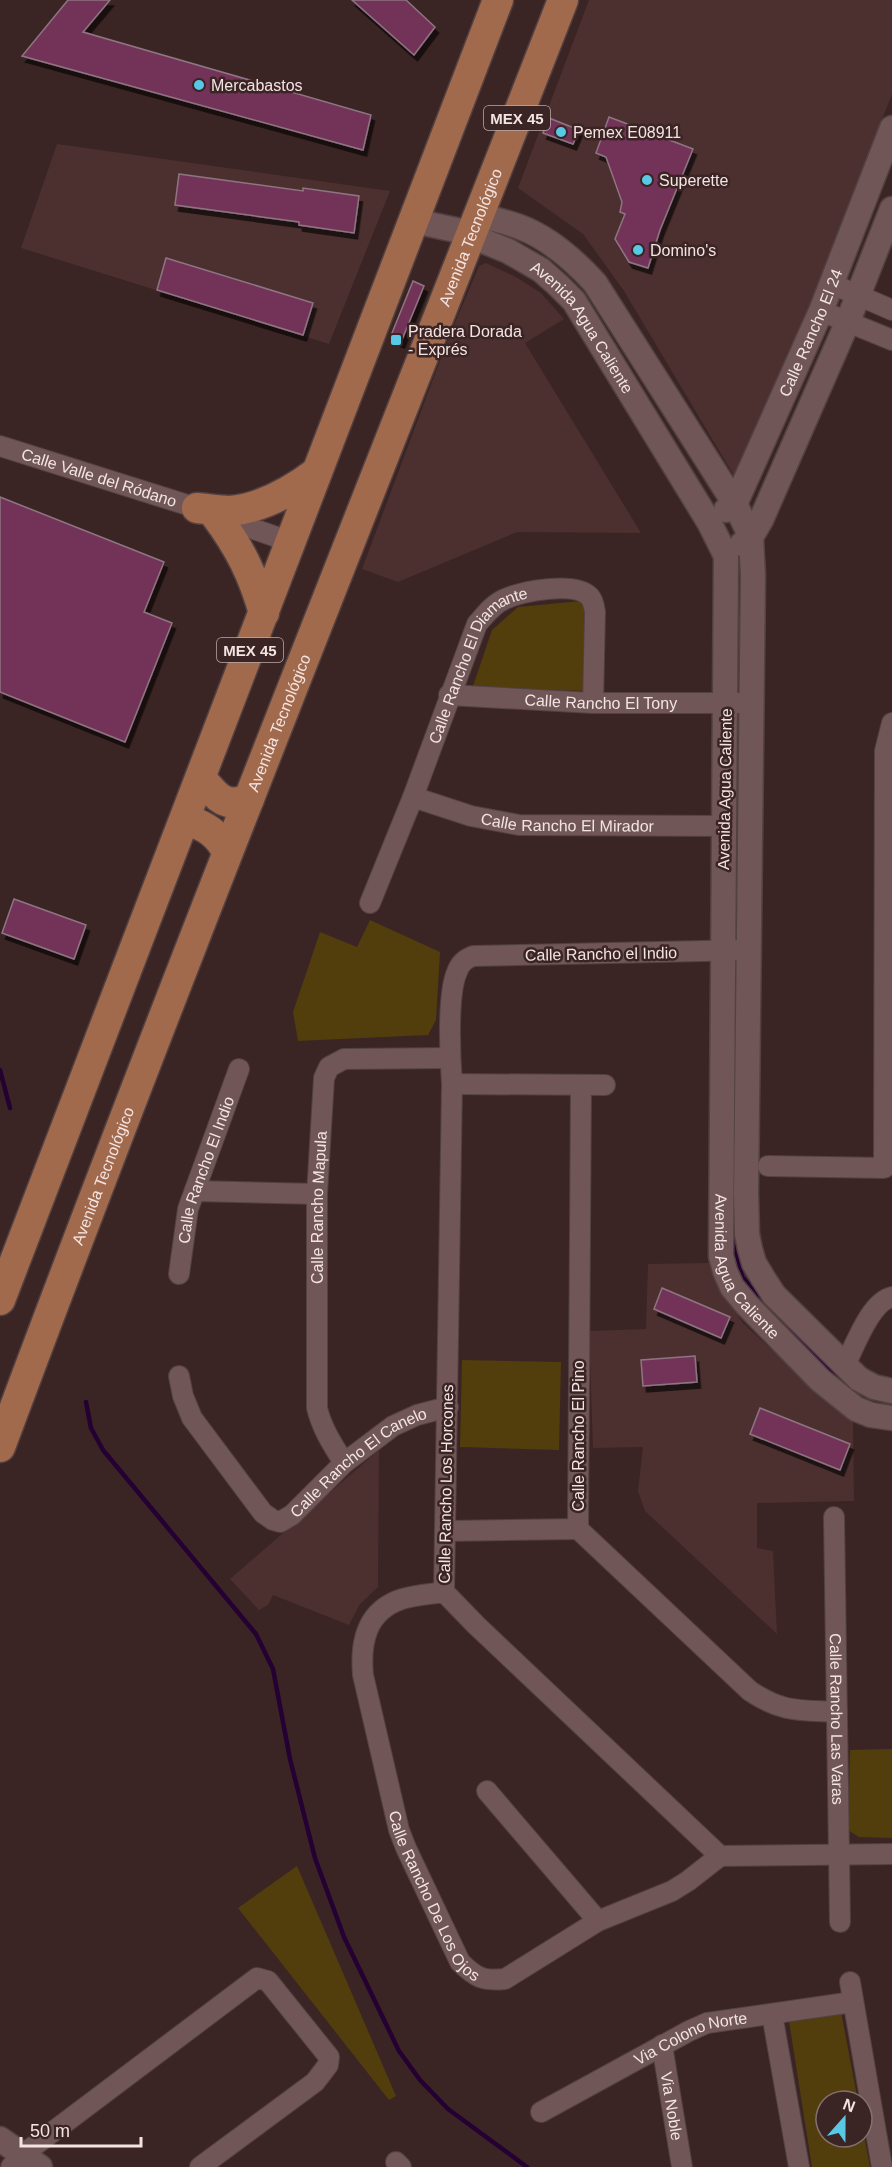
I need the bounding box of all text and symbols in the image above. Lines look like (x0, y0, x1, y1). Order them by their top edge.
place label: Mercabastos (211, 77, 303, 94)
marker: Mercabastos (192, 78, 206, 92)
road number: MEX 45 (484, 106, 550, 130)
place label: Pemex E08911 (573, 124, 681, 141)
marker: Pemex E08911 (554, 125, 568, 139)
street label: Avenida Tecnológico (435, 166, 505, 308)
place label: Superette (659, 172, 728, 189)
marker: Superette (640, 173, 654, 187)
place label: Domino's (650, 242, 716, 259)
marker: Domino's (631, 243, 645, 257)
street label: Avenida Agua Caliente (528, 258, 637, 396)
street label: Calle Rancho El 24 (776, 266, 845, 399)
place label: Pradera Dorada - Exprés (408, 323, 522, 358)
marker: Pradera Dorada - Exprés (389, 333, 403, 347)
street label: Calle Valle del Ródano (20, 445, 179, 510)
street label: Calle Rancho El Diamante (425, 584, 529, 746)
road number: MEX 45 (217, 638, 283, 662)
street label: Avenida Tecnológico (244, 652, 313, 794)
street label: Calle Rancho El Tony (524, 691, 677, 712)
street label: Avenida Agua Caliente (715, 708, 735, 870)
street label: Calle Rancho El Mirador (479, 810, 655, 834)
street label: Calle Rancho el Indio (525, 944, 677, 964)
street label: Calle Rancho El Indio (175, 1094, 237, 1244)
street label: Avenida Tecnológico (69, 1104, 137, 1247)
street label: Calle Rancho Mapula (308, 1130, 329, 1284)
street label: Avenida Agua Caliente (712, 1194, 783, 1342)
street label: Calle Rancho El Pino (570, 1360, 587, 1512)
street label: Calle Rancho Los Horcones (436, 1384, 456, 1584)
street label: Calle Rancho El Canelo (287, 1404, 428, 1520)
street label: Calle Rancho Las Varas (827, 1633, 847, 1805)
street label: Calle Rancho De Los Ojos (386, 1809, 483, 1984)
street label: Via Colono Norte (631, 2009, 748, 2068)
street label: Via Noble (658, 2071, 686, 2142)
north arrow (814, 2089, 874, 2149)
text: N (841, 2095, 858, 2115)
scale bar (21, 2110, 141, 2148)
text: 50 m (30, 2121, 70, 2141)

